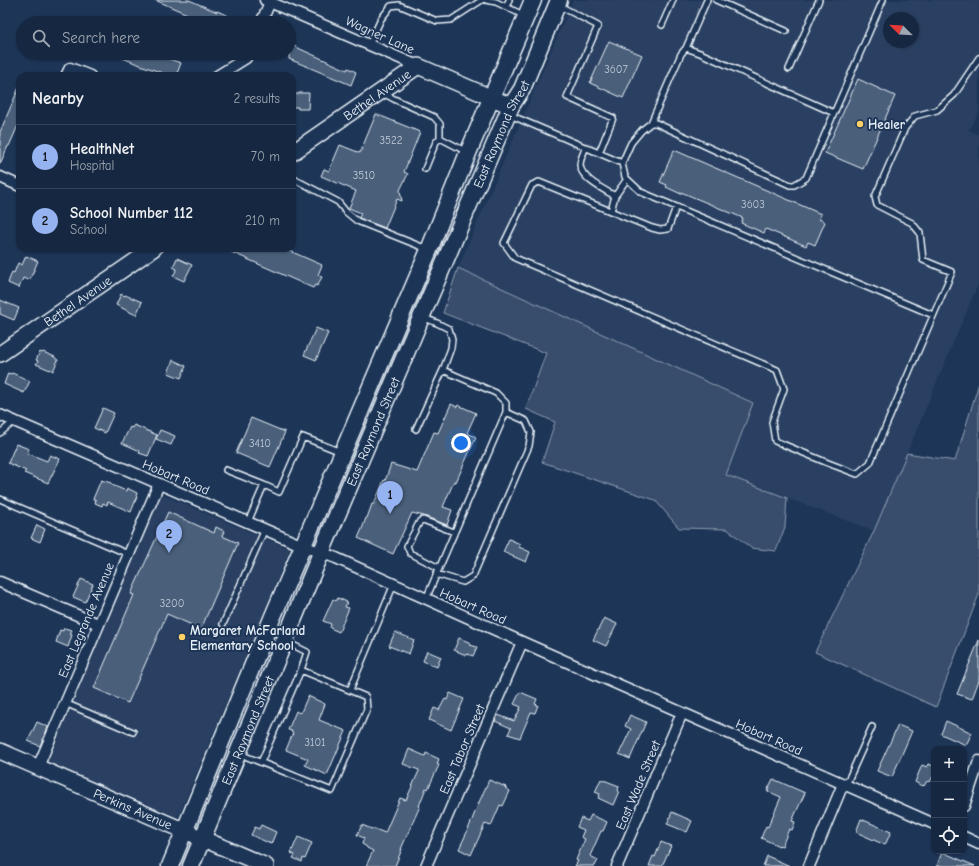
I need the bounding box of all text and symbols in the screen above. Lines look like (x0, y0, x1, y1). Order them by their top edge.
north arrow (883, 12, 919, 48)
street label: Wagner Lane (343, 13, 417, 57)
search box (16, 16, 296, 60)
icon: search (30, 27, 52, 49)
text: Search here (62, 29, 140, 47)
house number: 3607 (604, 63, 628, 76)
street label: Bethel Avenue (340, 66, 414, 123)
street label: East Raymond Street (470, 77, 533, 190)
text: Nearby (32, 89, 83, 108)
text: 2 results (233, 91, 280, 106)
place label: Healer (868, 117, 906, 132)
marker: Healer (855, 119, 865, 129)
house number: 3522 (379, 134, 403, 147)
text: HealthNet (70, 140, 134, 158)
text: 1 (42, 149, 48, 164)
text: 70 m (251, 149, 280, 164)
text: Hospital (70, 158, 114, 173)
house number: 3510 (353, 169, 375, 182)
house number: 3603 (741, 198, 765, 211)
text: School Number 112 (70, 204, 193, 222)
text: 2 (42, 213, 48, 228)
text: 210 m (245, 213, 280, 228)
text: School (70, 222, 107, 237)
street label: Bethel Avenue (41, 272, 114, 329)
street label: East Raymond Street (343, 374, 403, 488)
your location (451, 433, 471, 453)
house number: 3410 (249, 437, 271, 450)
street label: Hobart Road (140, 456, 212, 498)
pin: 1 (377, 481, 403, 514)
pin: 2 (156, 520, 182, 553)
street label: East Legrande Avenue (55, 560, 117, 680)
street label: Hobart Road (437, 585, 509, 627)
house number: 3200 (160, 597, 184, 610)
place label: Margaret McFarland Elementary School (190, 623, 305, 653)
marker: Margaret McFarland Elementary School (177, 632, 187, 642)
street label: East Raymond Street (218, 672, 277, 787)
street label: East Tabor Street (436, 701, 488, 796)
street label: Hobart Road (733, 716, 805, 758)
house number: 3101 (305, 736, 325, 749)
street label: East Wade Street (612, 737, 664, 832)
map controls (931, 746, 967, 854)
button: + (931, 746, 967, 782)
button: − (931, 782, 967, 818)
street label: Perkins Avenue (91, 785, 175, 832)
button: locate (931, 818, 967, 854)

